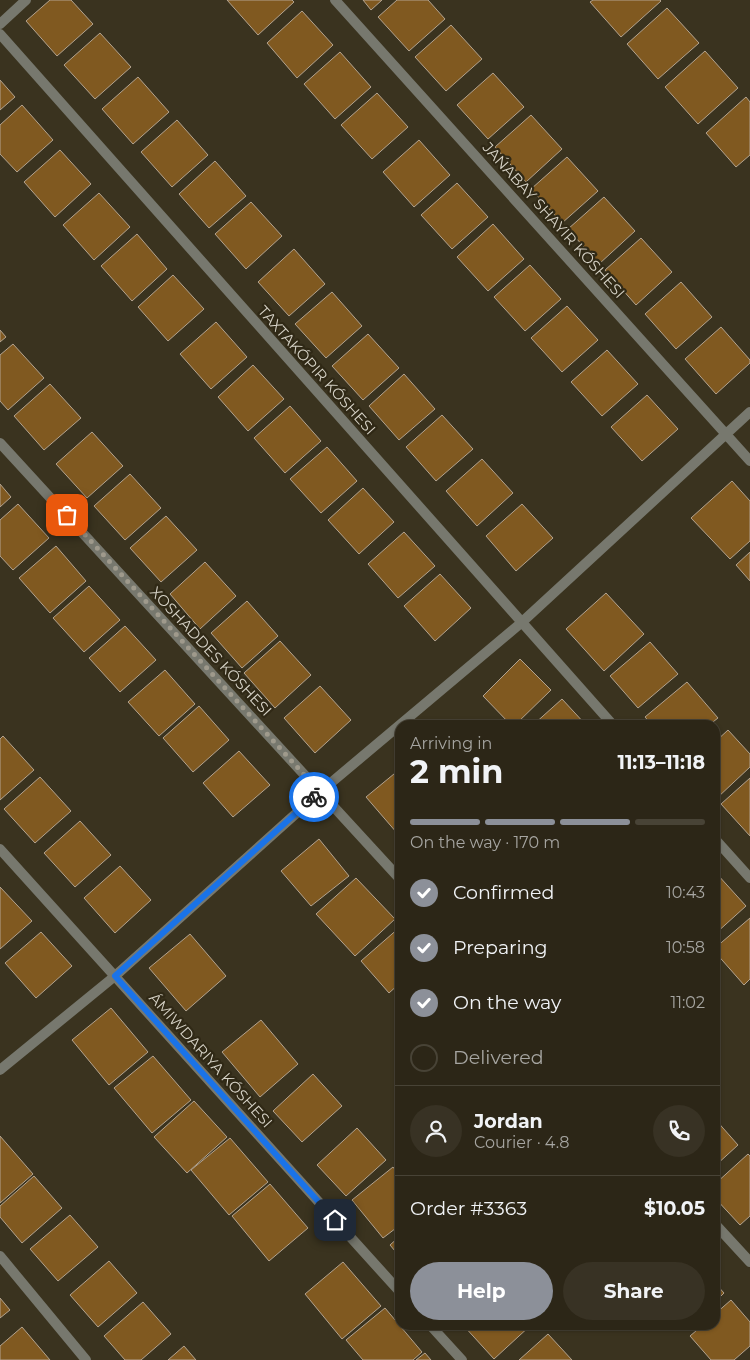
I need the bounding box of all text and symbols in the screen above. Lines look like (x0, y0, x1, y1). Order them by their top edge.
street label: JAŃABAY SHAYIR KÓSHESI (478, 137, 629, 302)
street label: TAXTAKÓPIR KÓSHESI (254, 302, 380, 438)
pin (46, 494, 88, 536)
icon: bag (53, 501, 81, 529)
street label: XOSHADDES KÓSHESI (146, 582, 276, 720)
text: Arriving in (410, 734, 492, 753)
text: 11:13–11:18 (617, 751, 705, 774)
text: 2 min (410, 752, 503, 791)
courier (289, 772, 339, 822)
icon: bike (300, 783, 328, 811)
text: On the way · 170 m (410, 833, 560, 852)
icon: check (410, 879, 438, 907)
text: Confirmed (453, 881, 554, 904)
text: 10:43 (666, 883, 705, 902)
icon: check (410, 934, 438, 962)
text: Preparing (453, 936, 548, 959)
text: 10:58 (666, 938, 705, 957)
street label: ÁMIWDARIYA KÓSHESI (145, 988, 277, 1132)
icon: check (410, 989, 438, 1017)
text: On the way (453, 991, 561, 1014)
text: 11:02 (670, 993, 705, 1012)
text: Delivered (453, 1046, 544, 1069)
button: person (410, 1105, 462, 1157)
button: phone (653, 1105, 705, 1157)
text: Jordan (474, 1110, 543, 1133)
text: Courier · 4.8 (474, 1133, 570, 1152)
text: Order #3363 (410, 1197, 527, 1220)
text: $10.05 (644, 1197, 705, 1220)
pin (314, 1199, 356, 1241)
icon: home (321, 1206, 349, 1234)
button: Help (410, 1262, 553, 1320)
button: Share (563, 1262, 705, 1320)

